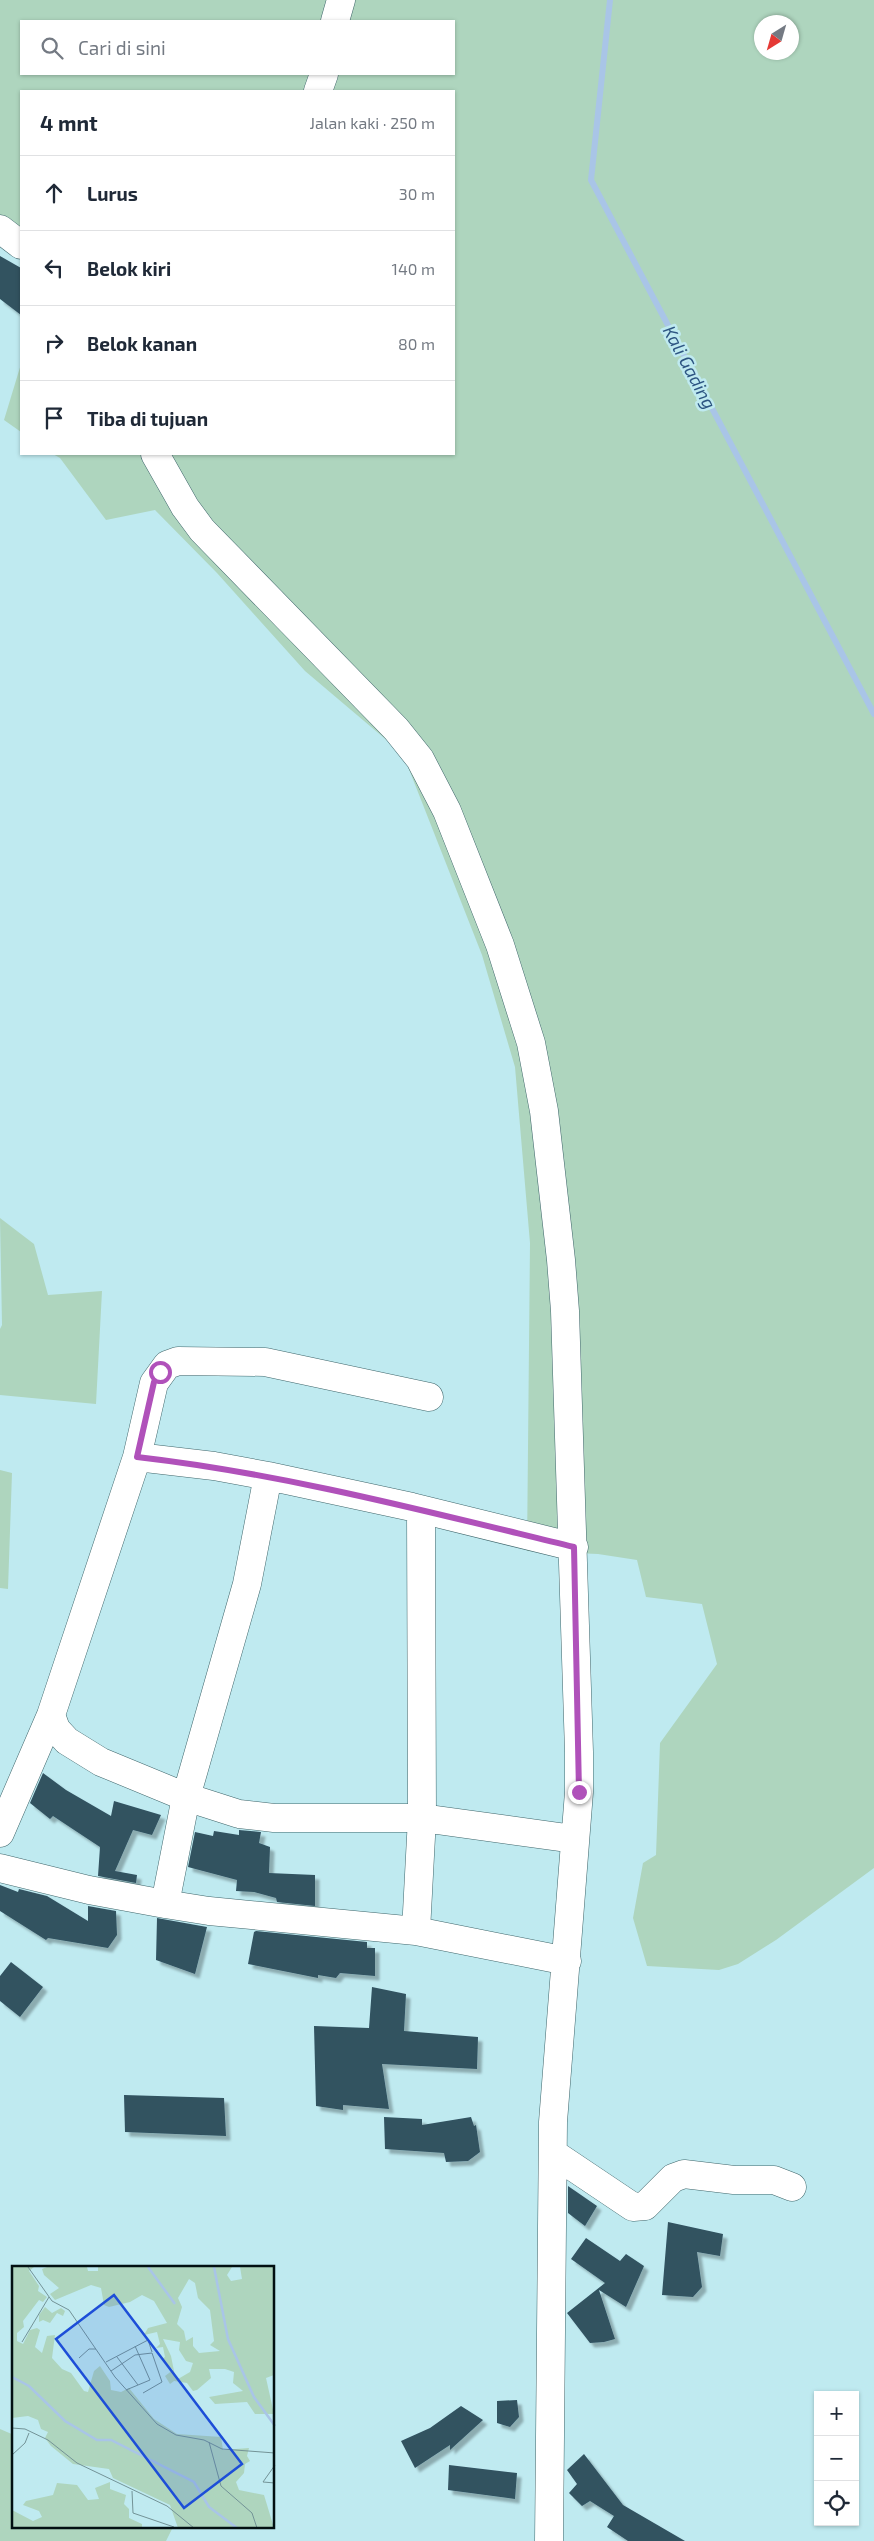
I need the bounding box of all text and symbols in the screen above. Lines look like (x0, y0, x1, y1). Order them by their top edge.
north arrow (754, 15, 799, 60)
search box (20, 20, 455, 75)
icon: search (38, 34, 66, 62)
text: Cari di sini (78, 36, 166, 59)
text: 4 mnt (40, 110, 98, 135)
text: Jalan kaki · 250 m (310, 113, 435, 132)
icon: ahead (40, 179, 68, 207)
text: Lurus (87, 182, 138, 205)
text: 30 m (399, 184, 435, 203)
icon: left (40, 254, 68, 282)
text: Belok kiri (87, 257, 171, 280)
text: 140 m (392, 259, 435, 278)
water label: Kali Gading (659, 321, 721, 413)
icon: right (40, 329, 68, 357)
text: Belok kanan (87, 332, 197, 355)
text: 80 m (398, 334, 435, 353)
icon: arrive (40, 404, 68, 432)
text: Tiba di tujuan (87, 407, 208, 430)
route start (149, 1361, 172, 1384)
route end (568, 1781, 591, 1804)
inset map (12, 2266, 275, 2528)
map controls (814, 2391, 859, 2526)
button: + (814, 2391, 859, 2436)
button: − (814, 2436, 859, 2481)
button: locate (814, 2481, 859, 2526)

